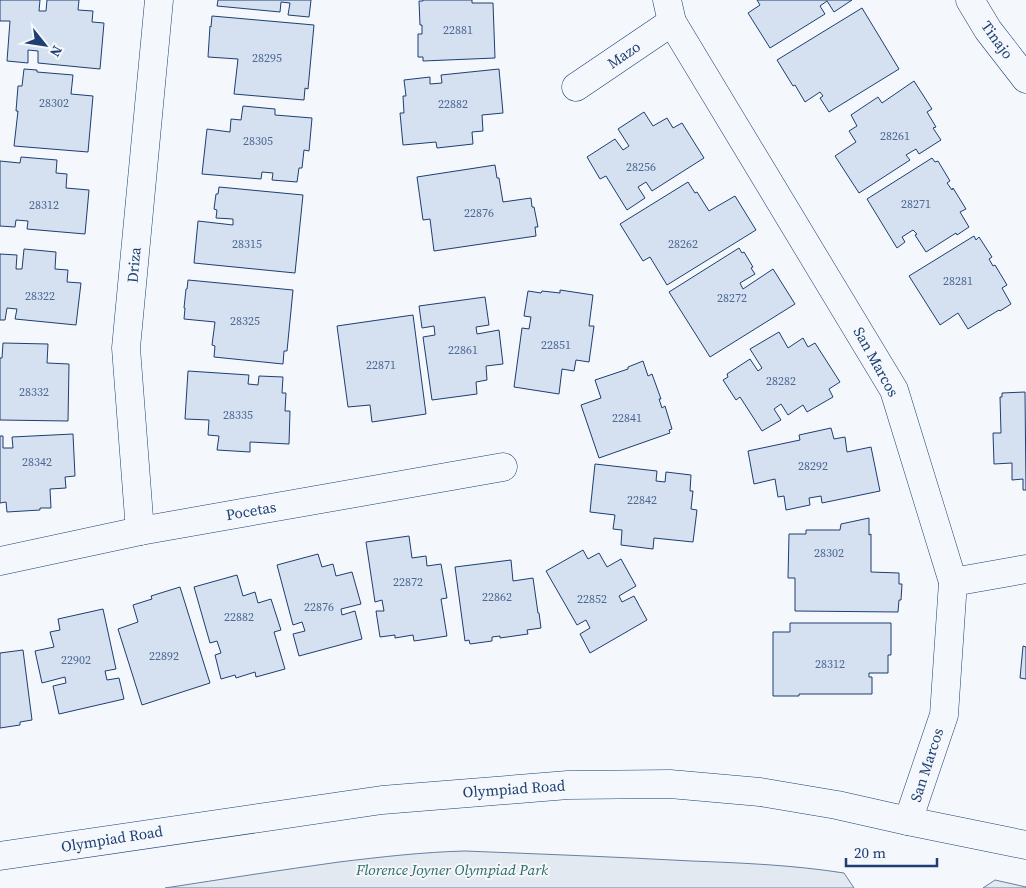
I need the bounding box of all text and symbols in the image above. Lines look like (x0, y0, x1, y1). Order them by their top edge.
street label: Tinajo (976, 16, 1018, 63)
north arrow (20, 20, 70, 70)
house number: 22881 (443, 22, 473, 38)
street label: Mazo (603, 36, 644, 73)
text: N (45, 42, 67, 61)
house number: 28295 (252, 50, 282, 66)
house number: 28302 (39, 95, 69, 111)
house number: 22882 (438, 96, 468, 112)
house number: 28261 (880, 128, 910, 144)
house number: 28305 (243, 133, 273, 149)
house number: 28256 (626, 159, 656, 175)
house number: 28271 (901, 196, 931, 212)
house number: 28312 (29, 197, 59, 213)
house number: 22876 (464, 205, 494, 221)
house number: 28315 (232, 236, 262, 252)
house number: 28262 (668, 236, 698, 252)
street label: Driza (121, 246, 146, 284)
house number: 28281 (943, 273, 973, 289)
house number: 28322 (25, 288, 55, 304)
house number: 28272 (717, 290, 747, 306)
house number: 28325 (230, 313, 260, 329)
street label: San Marcos (849, 323, 904, 400)
house number: 22851 (541, 337, 571, 353)
house number: 22861 (448, 342, 478, 358)
house number: 22871 (366, 357, 396, 373)
house number: 28282 (766, 373, 796, 389)
house number: 28332 (19, 384, 49, 400)
house number: 28335 (223, 407, 253, 423)
house number: 22841 (612, 410, 642, 426)
house number: 28342 (22, 454, 52, 470)
house number: 28292 (798, 458, 828, 474)
house number: 22842 (627, 492, 657, 508)
street label: Pocetas (224, 496, 278, 525)
house number: 28302 (814, 545, 844, 561)
house number: 22872 (393, 574, 423, 590)
house number: 22862 (482, 589, 512, 605)
house number: 22852 (577, 591, 607, 607)
house number: 22876 (304, 599, 334, 615)
house number: 22882 (224, 609, 254, 625)
house number: 22892 (149, 648, 179, 664)
house number: 22902 (61, 652, 91, 668)
house number: 28312 (815, 656, 845, 672)
street label: San Marcos (905, 725, 948, 805)
street label: Olympiad Road (462, 774, 566, 803)
street label: Olympiad Road (60, 820, 165, 857)
scale bar (846, 836, 937, 868)
text: 20 m (854, 842, 886, 863)
park label: Florence Joyner Olympiad Park (355, 859, 549, 880)

